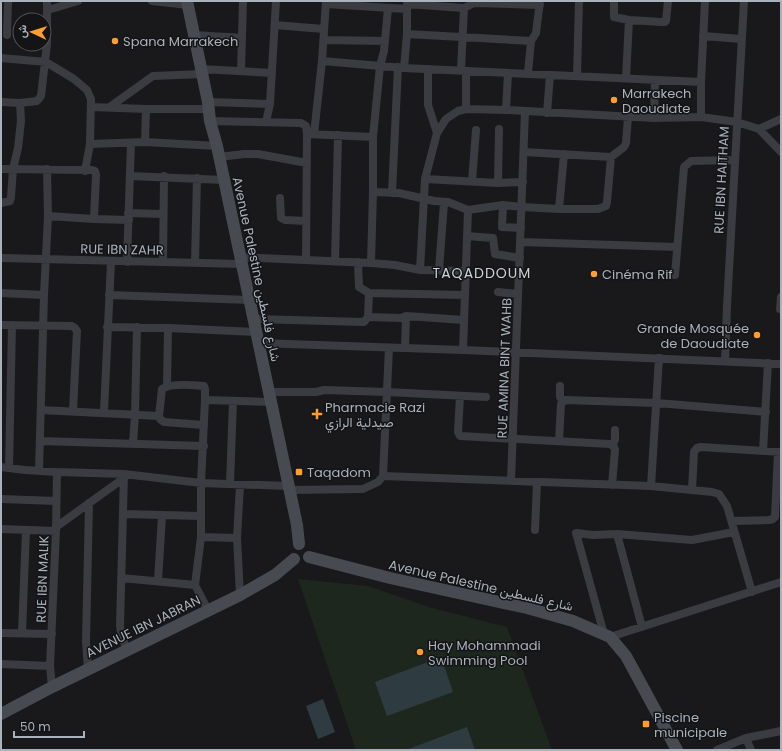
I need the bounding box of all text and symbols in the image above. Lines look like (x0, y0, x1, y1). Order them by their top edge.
north arrow (12, 12, 52, 52)
text: ش (14, 24, 30, 38)
place label: Spana Marrakech (123, 32, 238, 51)
marker: Spana Marrakech (110, 36, 120, 46)
place label: Marrakech Daoudiate (622, 84, 691, 118)
marker: Marrakech Daoudiate (609, 95, 619, 105)
street label: RUE IBN HAITHAM (709, 126, 734, 234)
street label: Avenue Palestine شارع فلسطين (228, 175, 285, 363)
street label: RUE IBN ZAHR (80, 239, 164, 260)
district label: TAQADDOUM (433, 263, 531, 283)
place label: Cinéma Rif (602, 265, 673, 284)
marker: Cinéma Rif (589, 269, 599, 279)
street label: RUE AMINA BINT WAHB (493, 297, 516, 439)
place label: Grande Mosquée de Daoudiate (637, 319, 749, 353)
marker: Grande Mosquée de Daoudiate (752, 330, 762, 340)
place label: Pharmacie Razi صيدلية الرازي (325, 398, 425, 433)
marker: Pharmacie Razi صيدلية الرازي (312, 409, 322, 419)
place label: Taqadom (307, 463, 371, 482)
marker: Taqadom (294, 467, 304, 477)
street label: RUE IBN MALIK (31, 535, 54, 623)
street label: Avenue Palestine شارع فلسطين (387, 555, 575, 616)
street label: AVENUE IBN JABRAN (83, 590, 204, 662)
place label: Hay Mohammadi Swimming Pool (428, 636, 541, 670)
marker: Hay Mohammadi Swimming Pool (415, 647, 425, 657)
place label: Piscine municipale (654, 708, 727, 742)
scale bar (14, 713, 84, 739)
text: 50 m (20, 718, 51, 735)
marker: Piscine municipale (641, 719, 651, 729)

